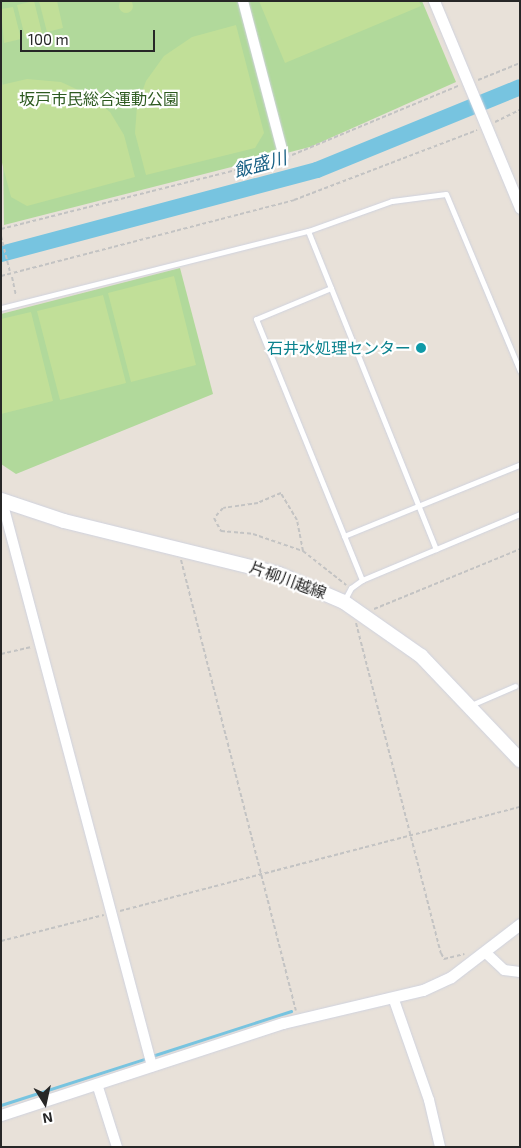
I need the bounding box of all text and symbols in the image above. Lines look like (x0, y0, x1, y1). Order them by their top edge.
scale bar (22, 20, 158, 52)
text: 100 m (28, 30, 69, 48)
park label: 坂戸市民総合運動公園 (19, 89, 179, 109)
water label: 飯盛川 (231, 147, 289, 181)
place label: 石井水処理センター (267, 338, 411, 358)
marker: 石井水処理センター (415, 342, 427, 354)
street label: 片柳川越線 (247, 557, 329, 603)
north arrow (20, 1078, 70, 1128)
text: N (41, 1109, 54, 1128)

